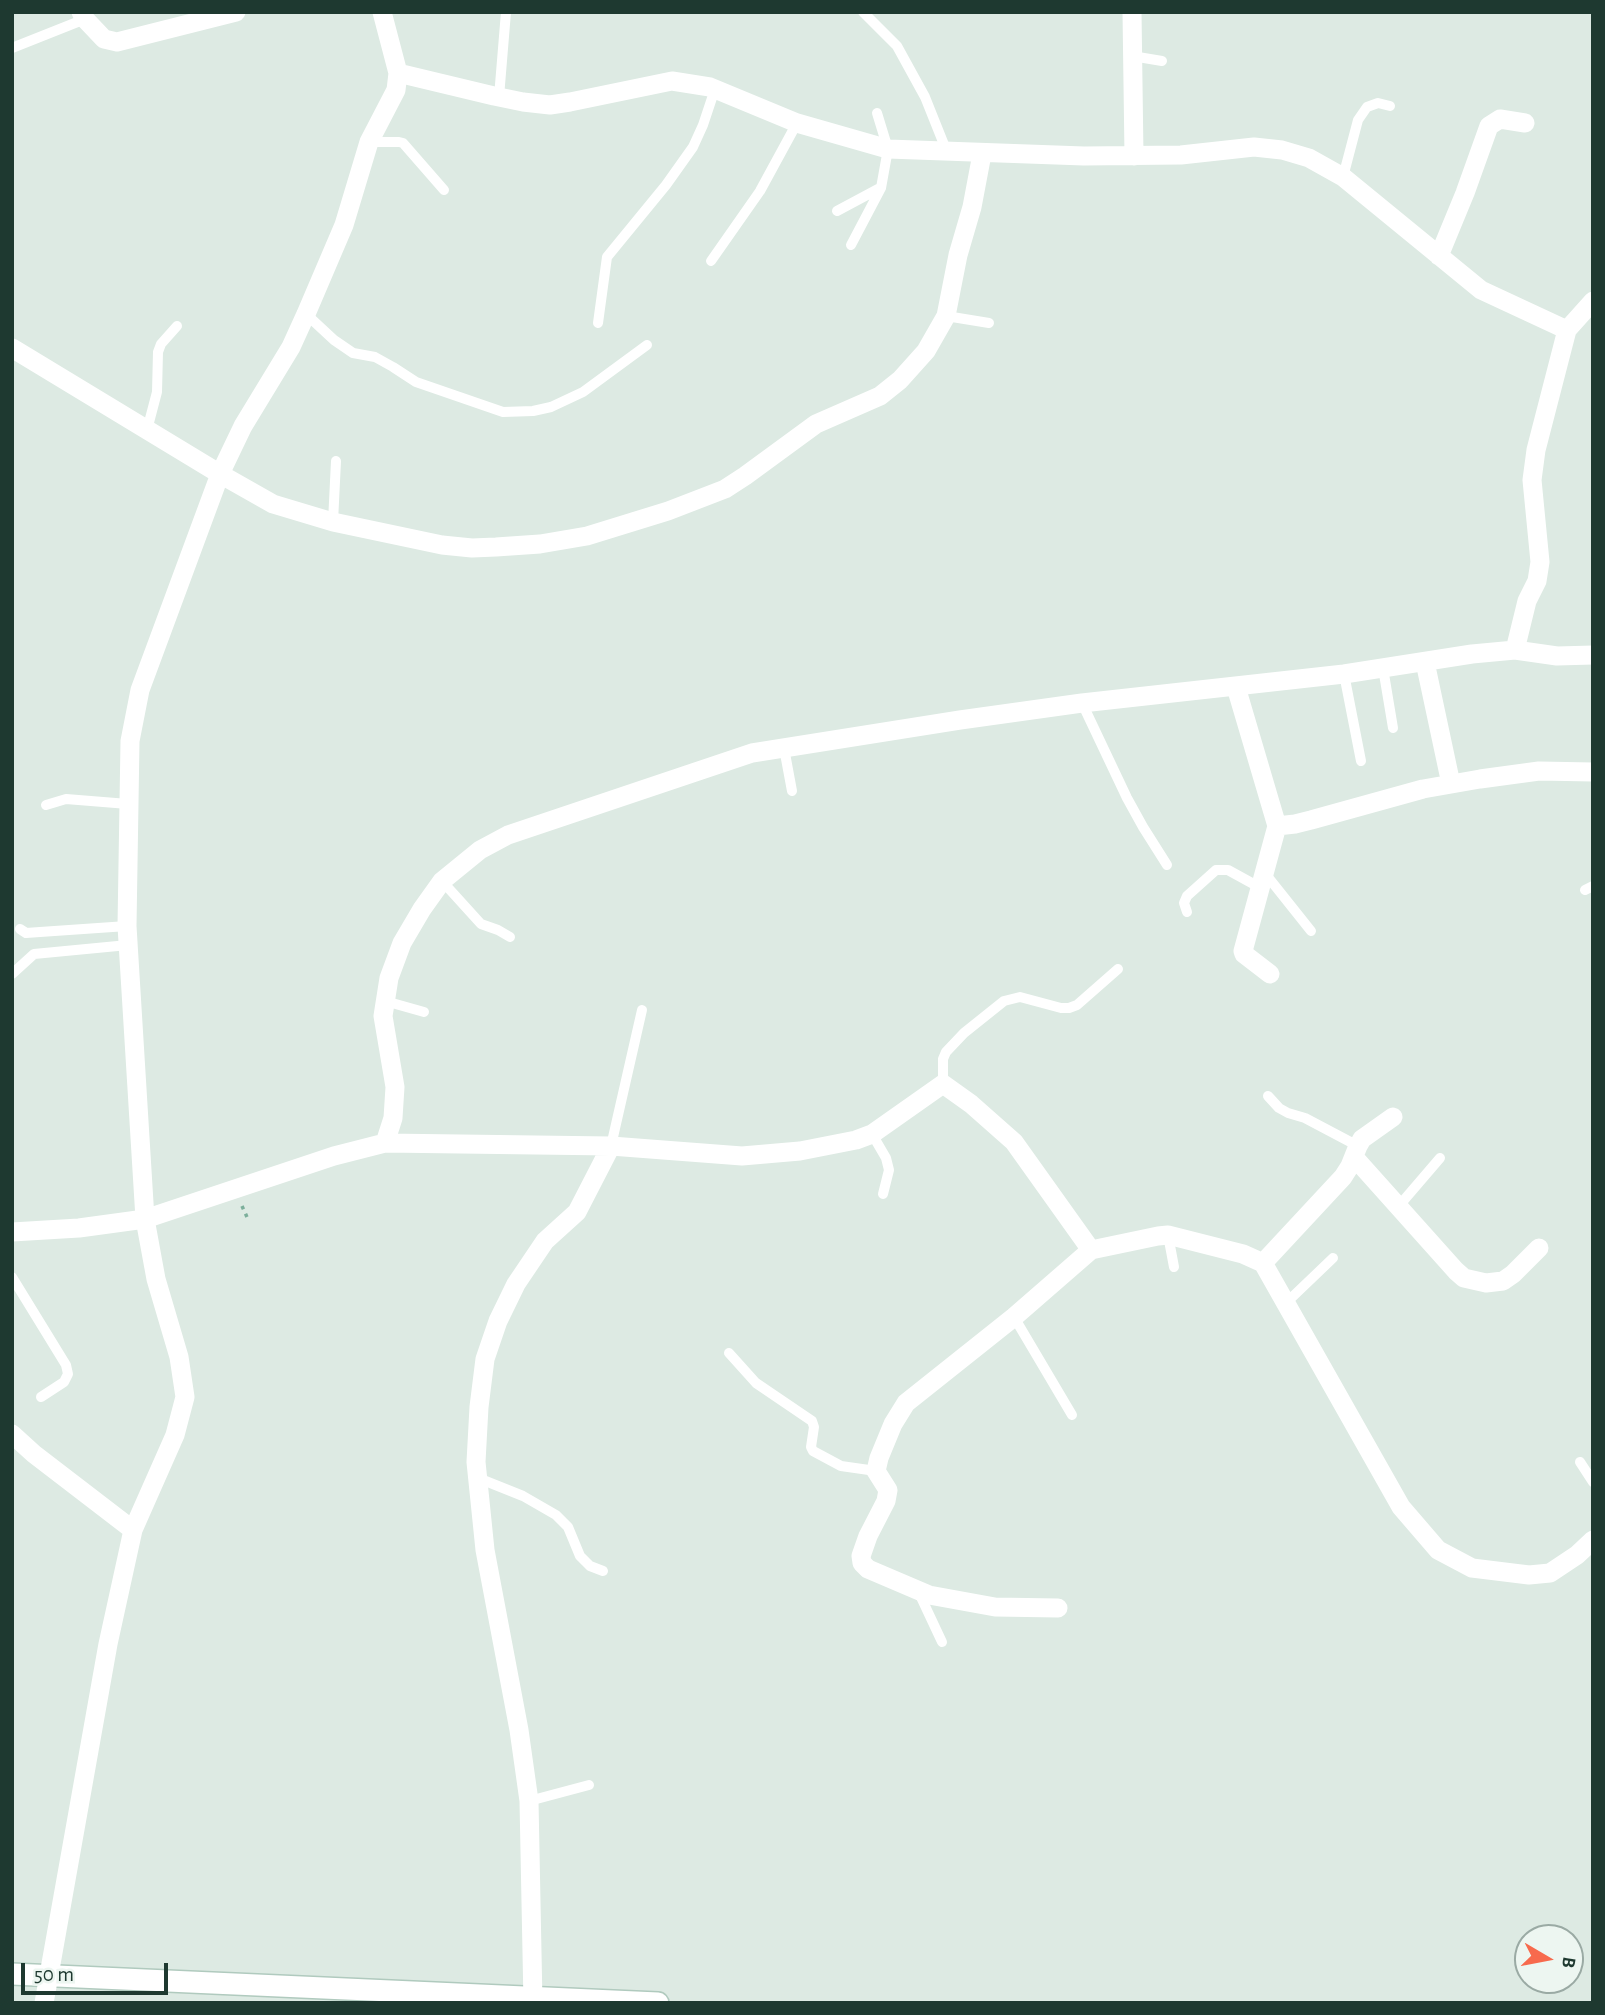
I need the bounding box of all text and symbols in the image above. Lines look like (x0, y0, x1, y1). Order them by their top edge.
north arrow (1514, 1924, 1584, 1994)
scale bar (24, 1948, 172, 1992)
text: B (1558, 1955, 1579, 1969)
text: 50 m (34, 1964, 74, 1985)

